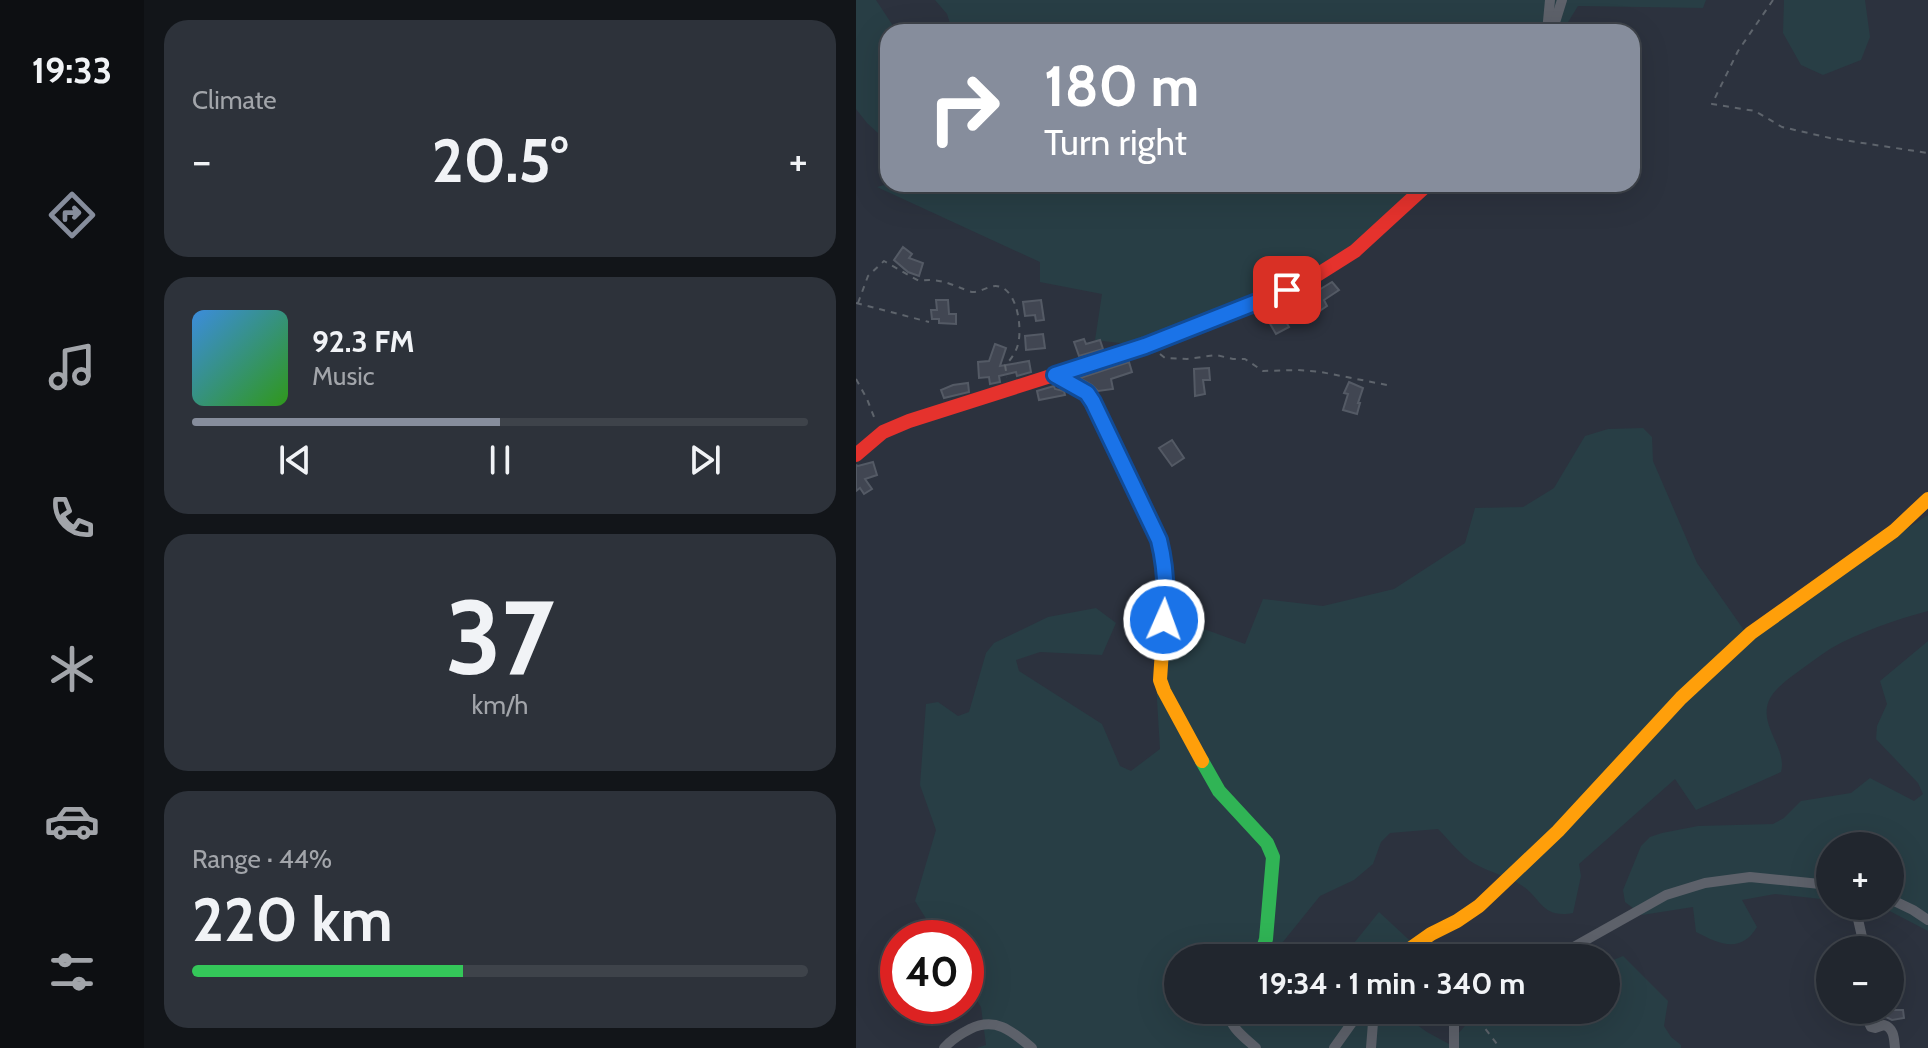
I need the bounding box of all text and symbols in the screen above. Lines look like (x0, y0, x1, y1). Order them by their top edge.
text: 19:33 (32, 48, 112, 92)
text: 180 m (1044, 52, 1199, 120)
icon: right (912, 56, 1016, 160)
text: Climate (192, 84, 277, 116)
text: Turn right (1044, 120, 1187, 164)
text: 20.5° (432, 124, 568, 197)
text: − (192, 134, 211, 187)
text: + (789, 134, 808, 187)
icon: directions (44, 187, 100, 243)
pin (1253, 256, 1321, 324)
icon: arrive (1265, 268, 1309, 312)
text: 92.3 FM (312, 323, 415, 360)
icon: music (44, 339, 100, 395)
text: Music (312, 360, 375, 392)
icon: previous (273, 438, 317, 482)
icon: pause (478, 438, 522, 482)
icon: next (683, 438, 727, 482)
icon: phone (44, 490, 100, 546)
text: 37 (445, 574, 555, 700)
position arrow (1122, 578, 1206, 662)
icon: climate (44, 641, 100, 697)
text: km/h (472, 689, 528, 721)
icon: car (44, 793, 100, 849)
map controls (1816, 832, 1904, 1024)
button: + (1816, 832, 1904, 920)
text: Range · 44% (192, 843, 332, 875)
text: 220 km (192, 883, 393, 956)
speed limit sign: 40 (880, 920, 984, 1024)
button: − (1816, 936, 1904, 1024)
icon: filters (44, 944, 100, 1000)
text: 19:34 · 1 min · 340 m (1259, 965, 1525, 1002)

